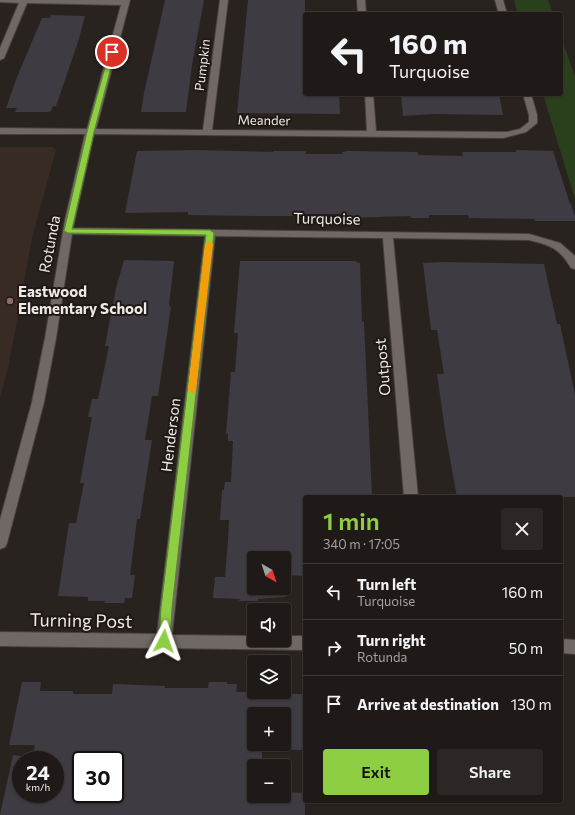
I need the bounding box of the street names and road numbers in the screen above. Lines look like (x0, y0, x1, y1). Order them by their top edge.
street label: Pumpkin (191, 38, 213, 92)
street label: Meander (237, 112, 291, 128)
street label: Turquoise (293, 208, 361, 228)
street label: Rotunda (35, 214, 63, 274)
street label: Outpost (371, 338, 393, 396)
street label: Henderson (157, 397, 183, 473)
street label: Turning Post (29, 608, 133, 632)

